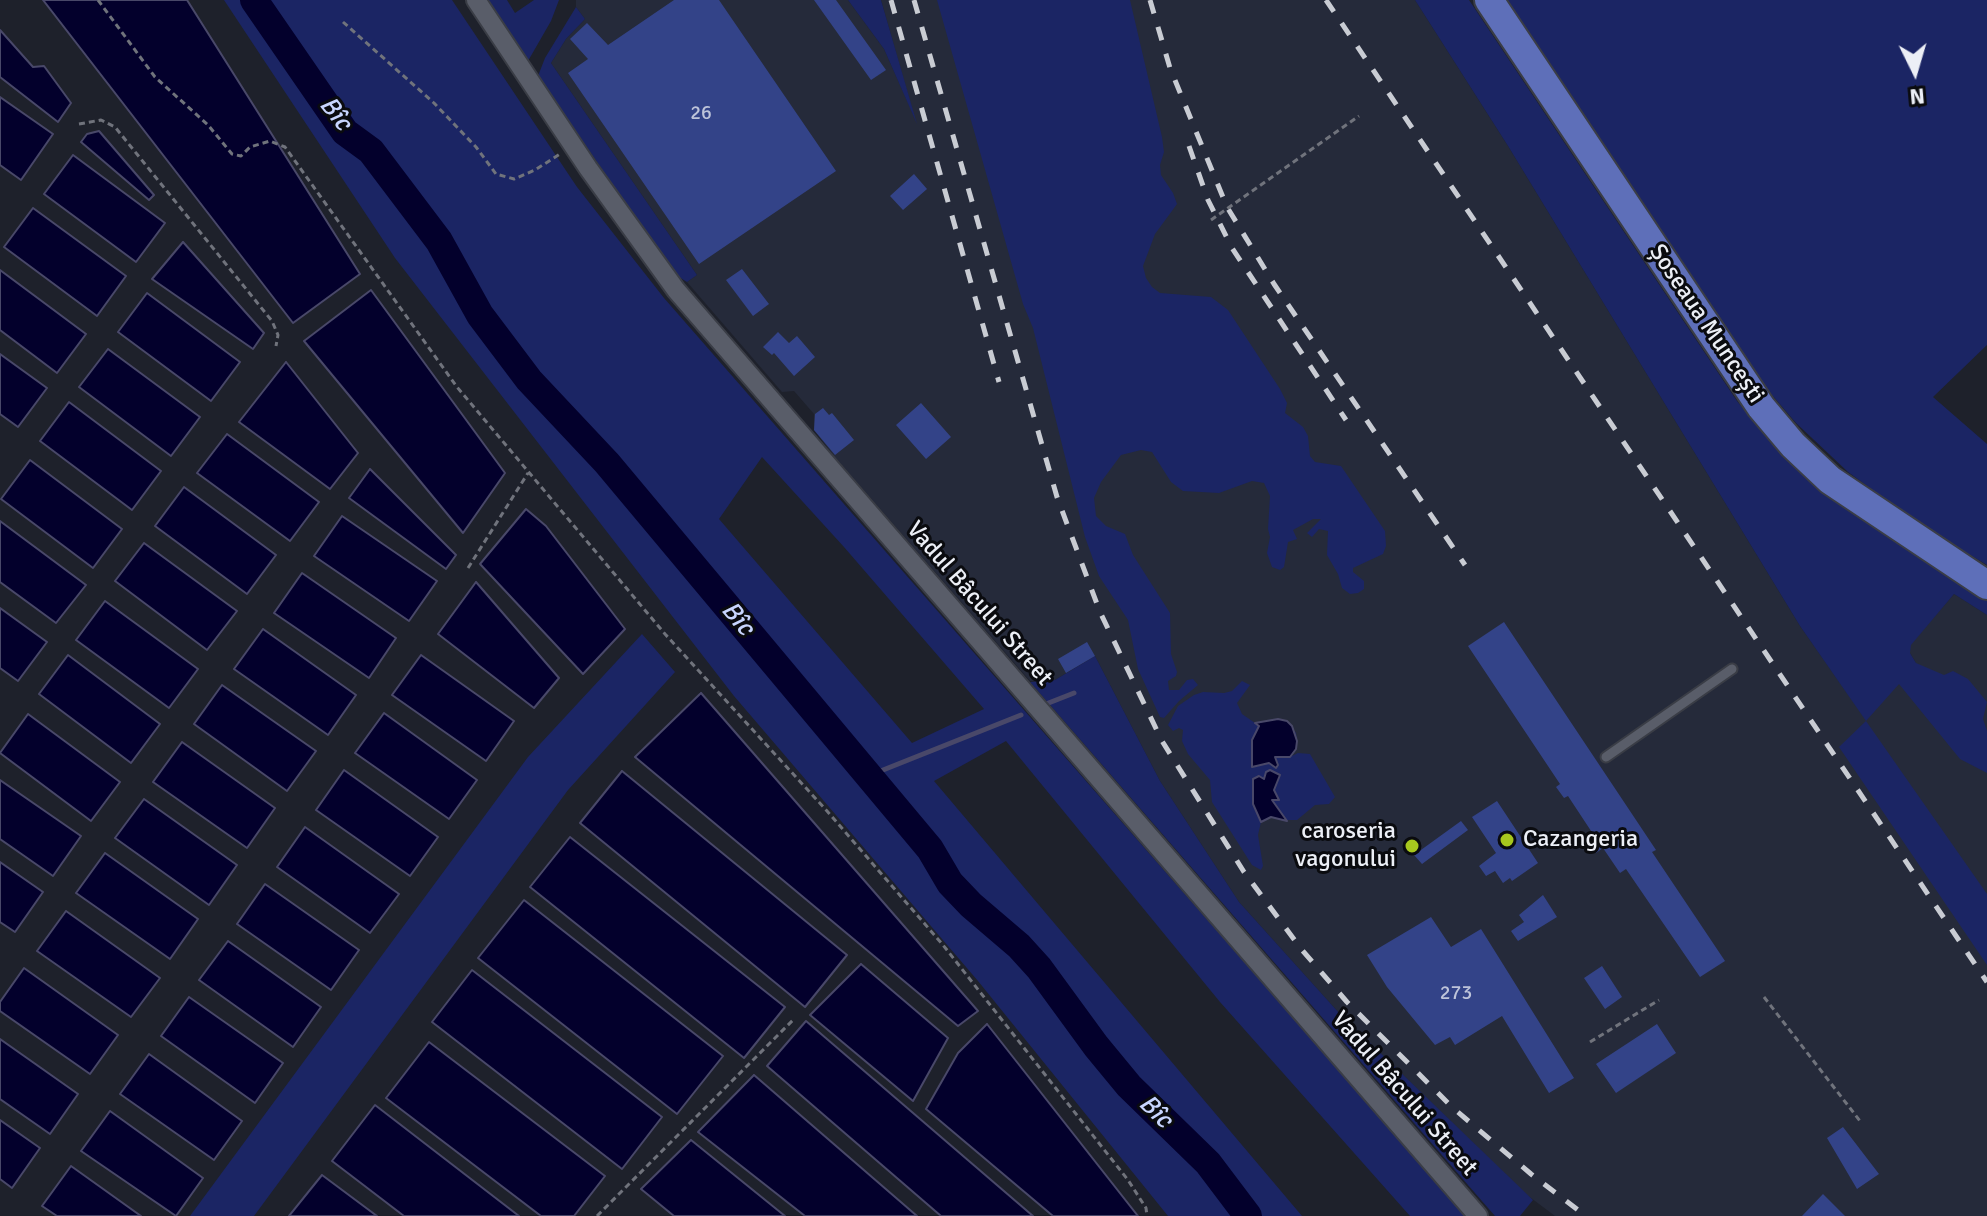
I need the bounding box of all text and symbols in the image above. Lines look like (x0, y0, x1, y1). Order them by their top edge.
north arrow (1875, 32, 1955, 112)
text: N (1908, 82, 1926, 111)
water label: Bîc (312, 91, 358, 137)
house number: 26 (690, 102, 712, 126)
street label: Șoseaua Muncești (1642, 239, 1770, 409)
street label: Vadul Bâcului Street (900, 516, 1058, 692)
water label: Bîc (714, 596, 760, 642)
place label: caroseria vagonului (1295, 818, 1396, 874)
place label: Cazangeria (1523, 826, 1638, 854)
marker: Cazangeria (1498, 831, 1516, 849)
marker: caroseria vagonului (1403, 837, 1421, 855)
house number: 273 (1440, 982, 1472, 1006)
street label: Vadul Bâcului Street (1325, 1006, 1483, 1182)
water label: Bîc (1132, 1089, 1178, 1135)

